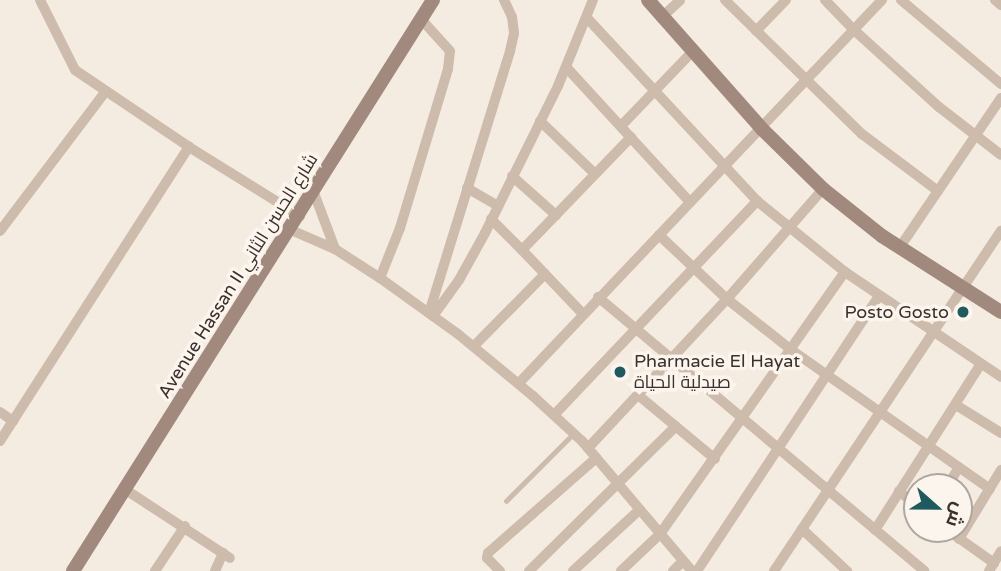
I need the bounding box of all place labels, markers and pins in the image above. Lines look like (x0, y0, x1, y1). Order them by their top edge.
place label: Posto Gosto (844, 301, 949, 323)
marker: Posto Gosto (955, 304, 971, 320)
place label: Pharmacie El Hayat صيدلية الحياة (634, 351, 800, 394)
marker: Pharmacie El Hayat صيدلية الحياة (612, 364, 628, 380)

